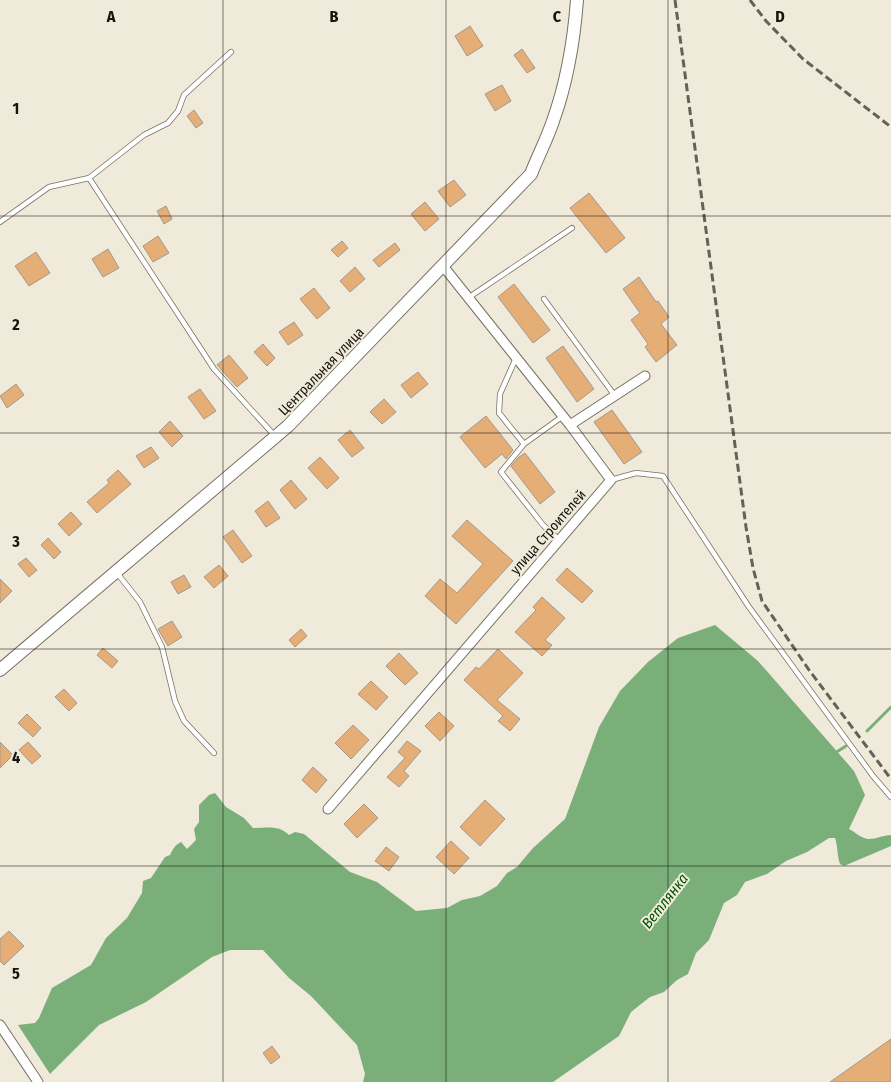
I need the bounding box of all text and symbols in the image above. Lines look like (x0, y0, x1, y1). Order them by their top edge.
text: A (106, 7, 116, 26)
text: B (330, 7, 339, 26)
text: C (553, 7, 562, 26)
text: D (775, 7, 785, 26)
text: 1 (13, 99, 19, 118)
text: 2 (11, 315, 20, 334)
street label: Центральная улица (275, 324, 368, 419)
street label: улица Строителей (507, 487, 590, 578)
text: 3 (11, 532, 20, 551)
text: 4 (12, 748, 20, 767)
water label: Ветлянка (638, 870, 692, 932)
text: 5 (12, 964, 20, 983)

